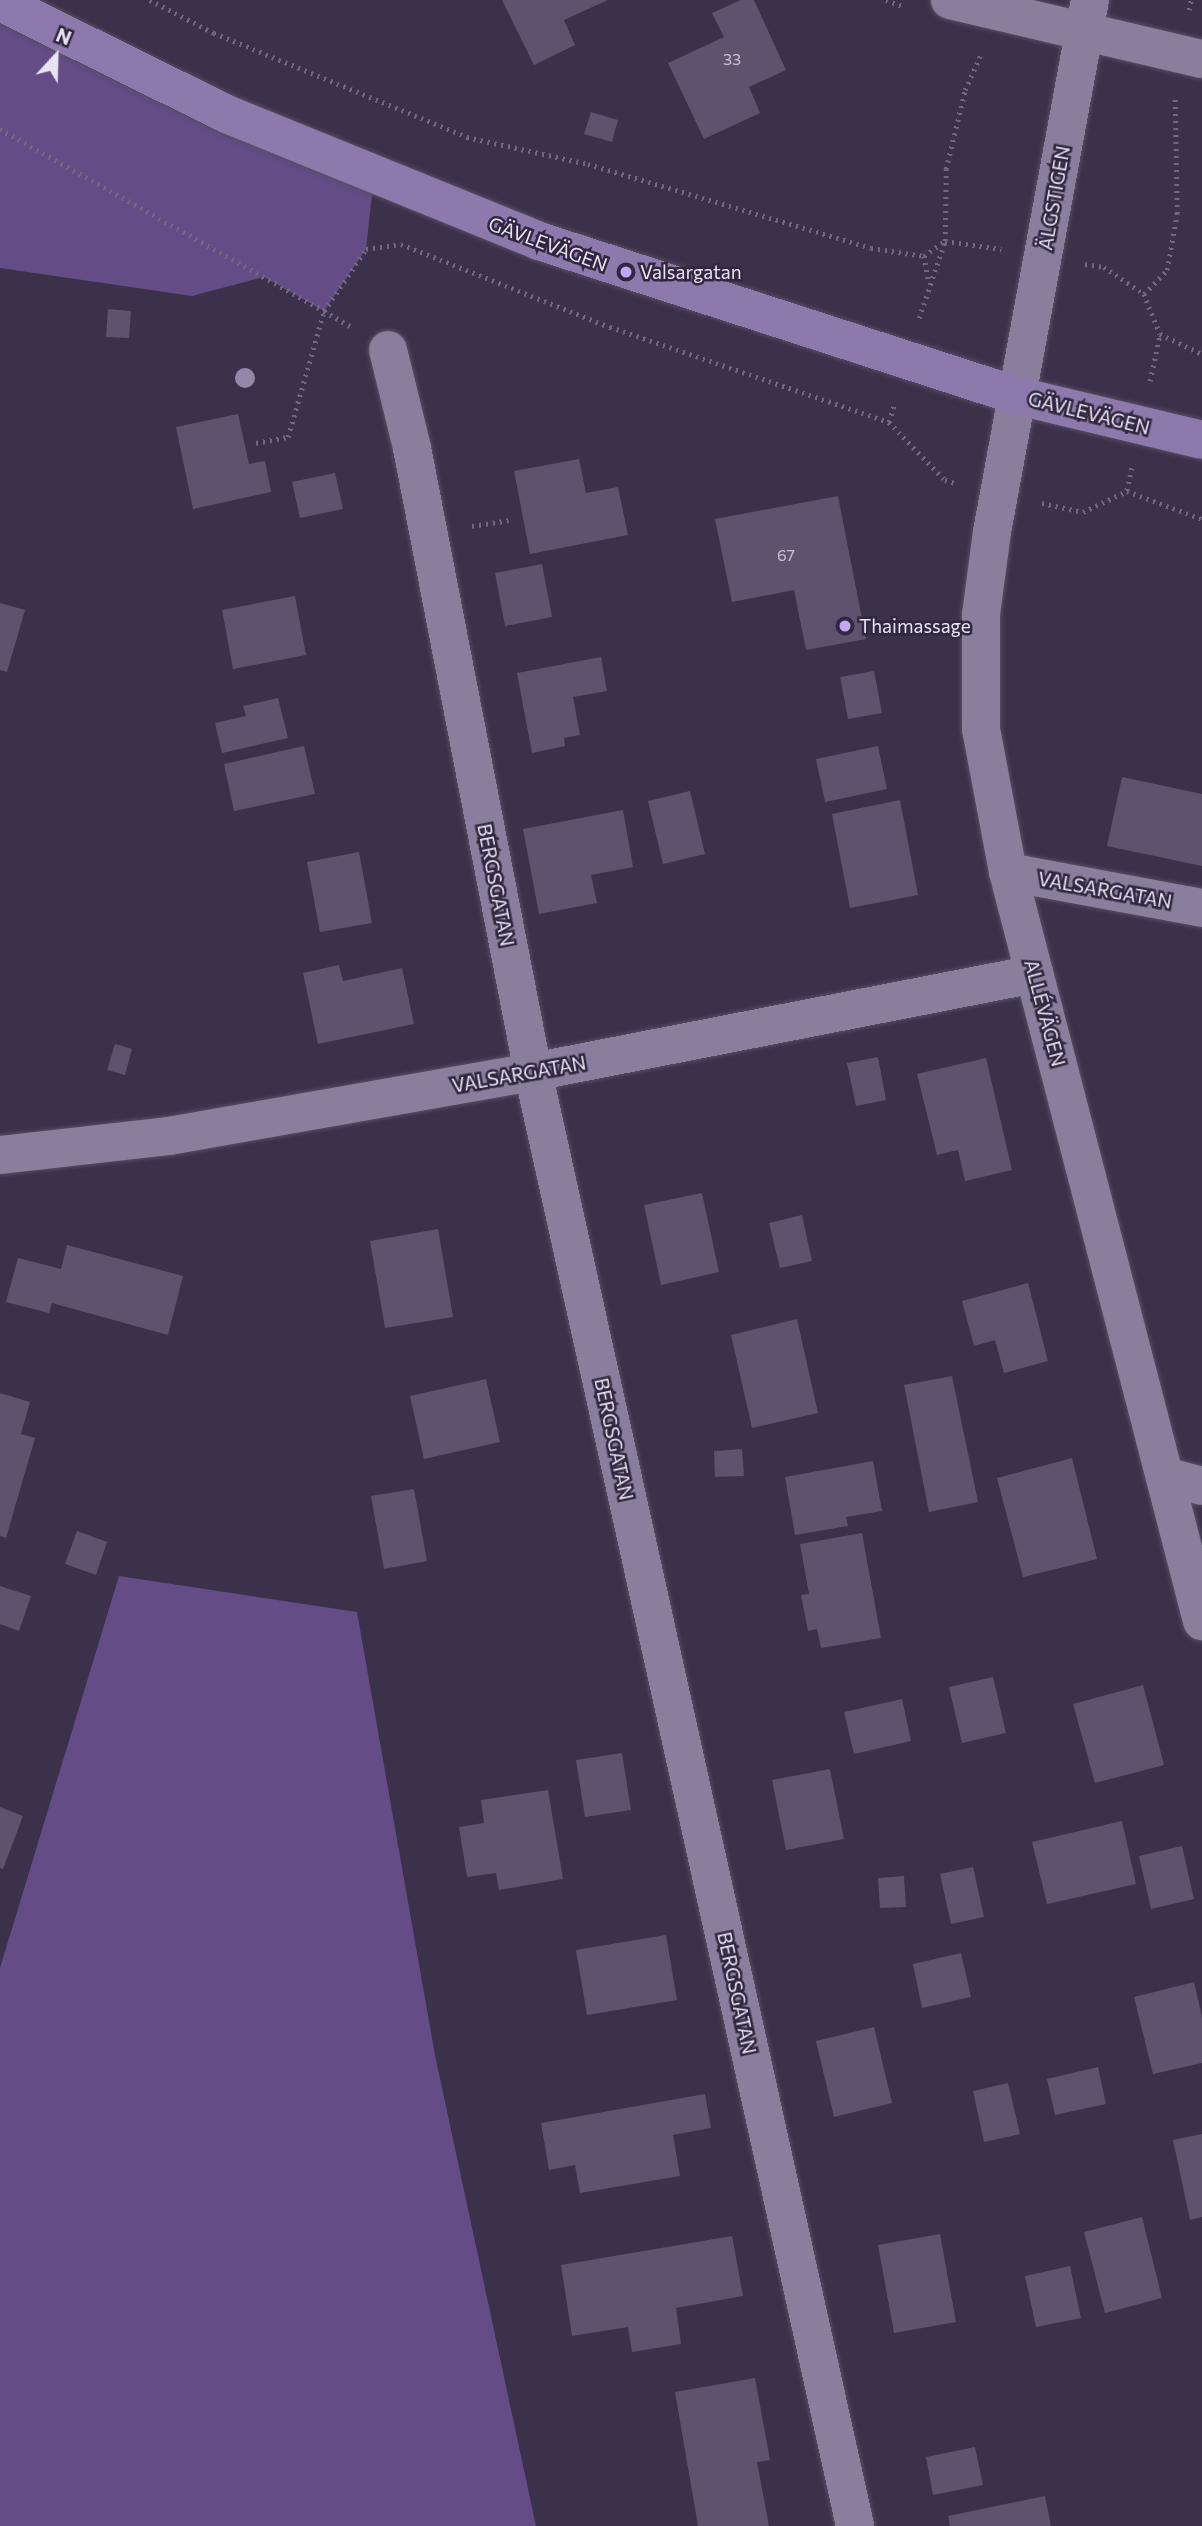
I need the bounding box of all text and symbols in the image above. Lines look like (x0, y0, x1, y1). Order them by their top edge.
north arrow (21, 21, 91, 91)
text: N (53, 23, 75, 49)
house number: 33 (723, 49, 741, 69)
street label: ÄLGSTIGEN (1034, 144, 1074, 252)
street label: GÄVLEVÄGEN (486, 212, 610, 276)
place label: Valsargatan (640, 261, 742, 283)
marker: Valsargatan (618, 264, 634, 280)
street label: GÄVLEVÄGEN (1026, 387, 1152, 439)
house number: 67 (777, 545, 795, 565)
place label: Thaimassage (859, 615, 971, 637)
marker: Thaimassage (837, 618, 853, 634)
street label: BERGSGATAN (473, 822, 519, 948)
street label: VALSARGATAN (1036, 867, 1174, 913)
street label: ALLÉVÄGEN (1020, 957, 1070, 1069)
street label: VALSARGATAN (450, 1051, 588, 1097)
street label: BERGSGATAN (590, 1376, 638, 1502)
street label: BERGSGATAN (713, 1930, 761, 2056)

